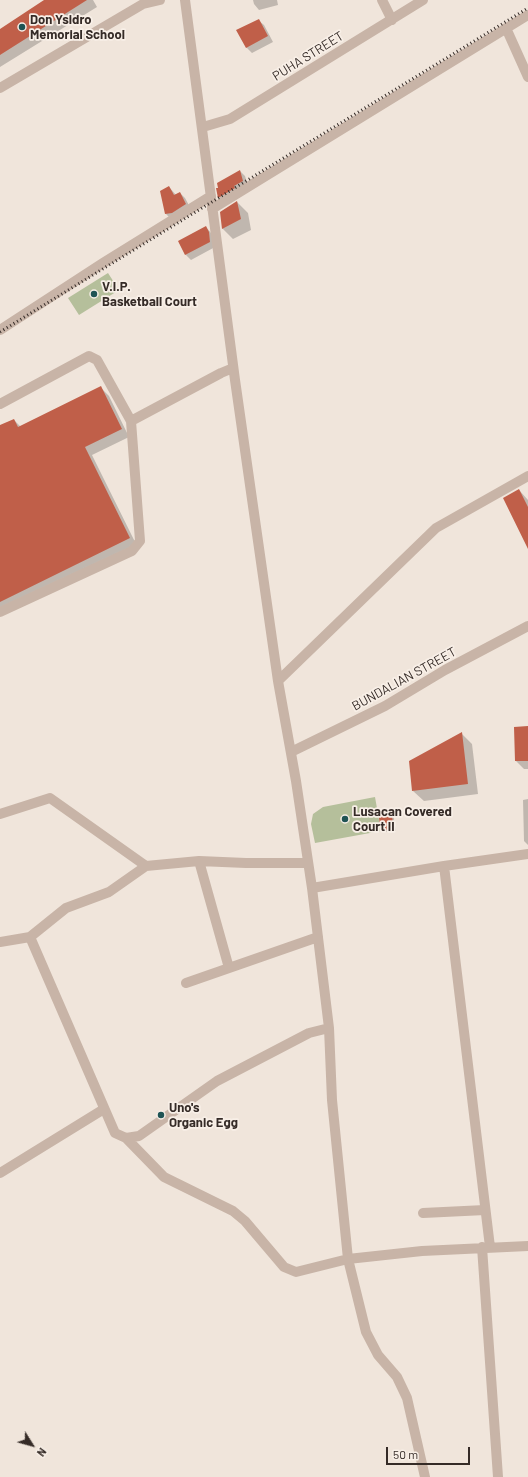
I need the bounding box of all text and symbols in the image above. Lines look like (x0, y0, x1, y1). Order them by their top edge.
place label: Don Ysidro Memorial School (30, 12, 125, 43)
marker: Don Ysidro Memorial School (17, 22, 27, 32)
street label: PUHA STREET (270, 28, 346, 84)
place label: V.I.P. Basketball Court (102, 279, 197, 310)
marker: V.I.P. Basketball Court (89, 289, 99, 299)
street label: BUNDALIAN STREET (349, 644, 459, 714)
place label: Lusacan Covered Court II (353, 804, 452, 835)
marker: Lusacan Covered Court II (340, 814, 350, 824)
place label: Uno's Organic Egg (169, 1100, 238, 1131)
marker: Uno's Organic Egg (156, 1110, 166, 1120)
north arrow (12, 1425, 52, 1465)
scale bar (388, 1439, 472, 1465)
text: N (35, 1446, 49, 1459)
text: 50 m (393, 1447, 418, 1461)

